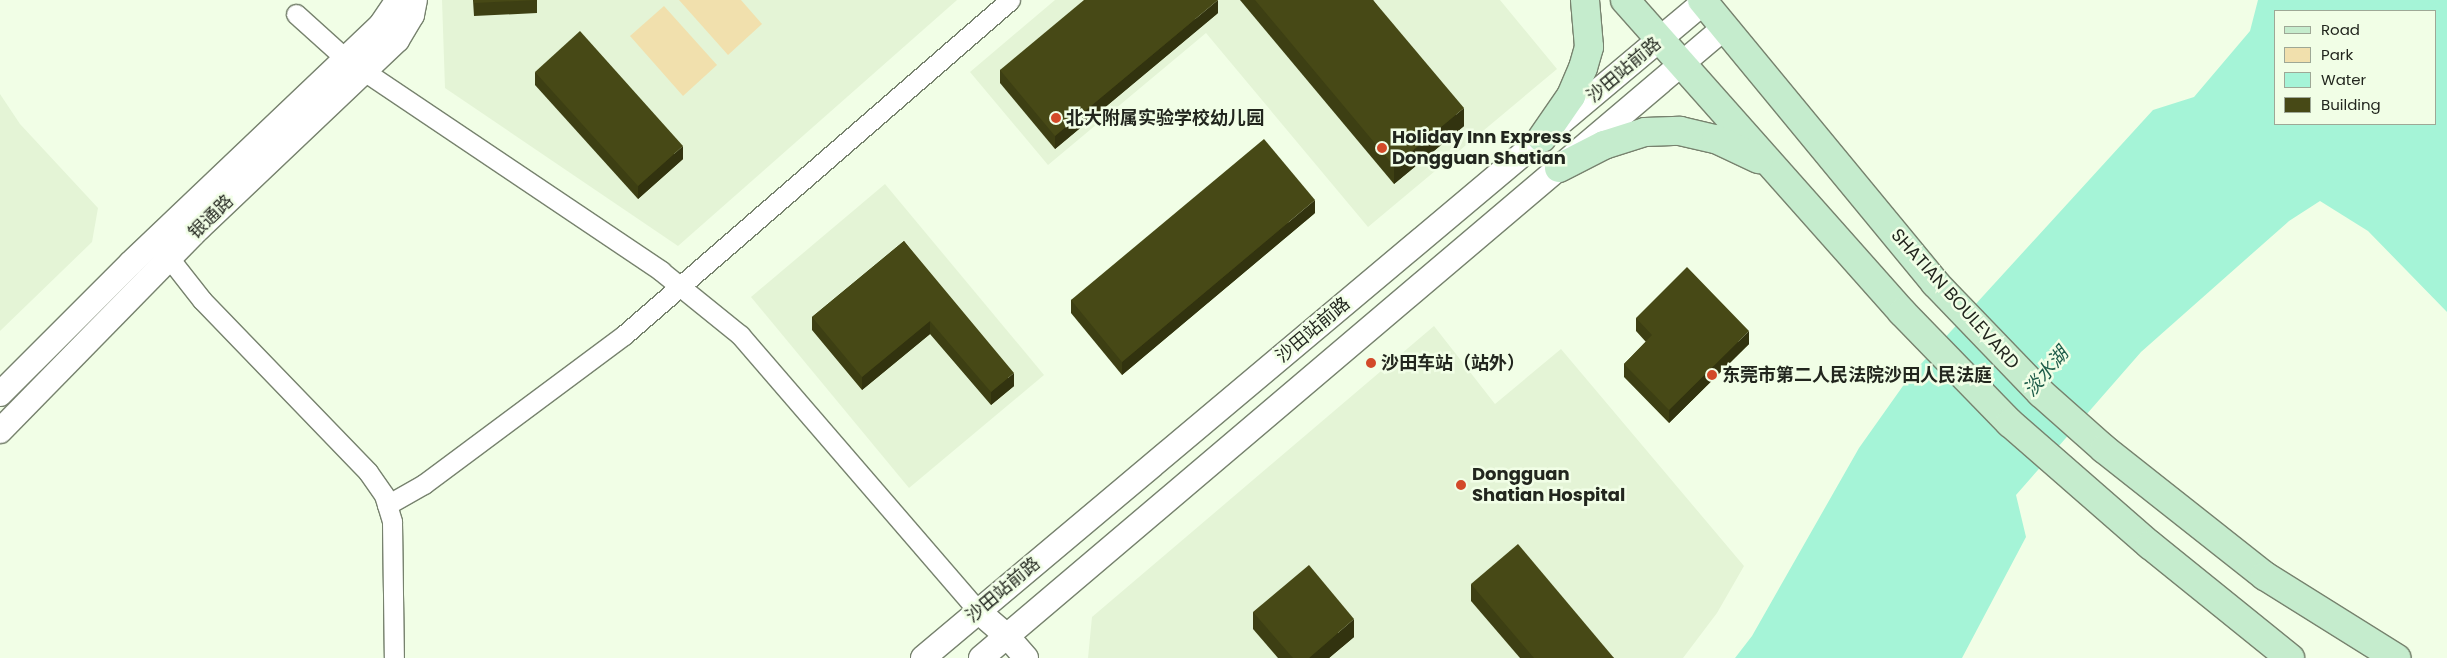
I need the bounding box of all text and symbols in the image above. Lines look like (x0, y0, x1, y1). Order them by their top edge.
legend (2274, 10, 2437, 125)
text: Road (2321, 19, 2360, 40)
street label: 沙田站前路 (1583, 33, 1665, 107)
text: Park (2321, 44, 2353, 65)
text: Water (2321, 69, 2366, 90)
text: Building (2321, 94, 2381, 115)
place label: 北大附属实验学校幼儿园 (1066, 107, 1264, 129)
marker: 北大附属实验学校幼儿园 (1050, 112, 1062, 124)
place label: Holiday Inn Express Dongguan Shatian (1392, 127, 1572, 170)
marker: Holiday Inn Express Dongguan Shatian (1376, 142, 1388, 154)
street label: 银通路 (184, 190, 238, 244)
street label: SHATIAN BOULEVARD (1886, 224, 2024, 374)
street label: 沙田站前路 (1272, 293, 1354, 367)
water label: 淡水湖 (2019, 343, 2073, 401)
place label: 沙田车站（站外） (1381, 352, 1525, 374)
marker: 沙田车站（站外） (1365, 357, 1377, 369)
place label: 东莞市第二人民法院沙田人民法庭 (1722, 364, 1992, 386)
marker: 东莞市第二人民法院沙田人民法庭 (1706, 369, 1718, 381)
place label: Dongguan Shatian Hospital (1472, 464, 1625, 506)
marker: Dongguan Shatian Hospital (1454, 478, 1468, 492)
street label: 沙田站前路 (962, 553, 1044, 627)

